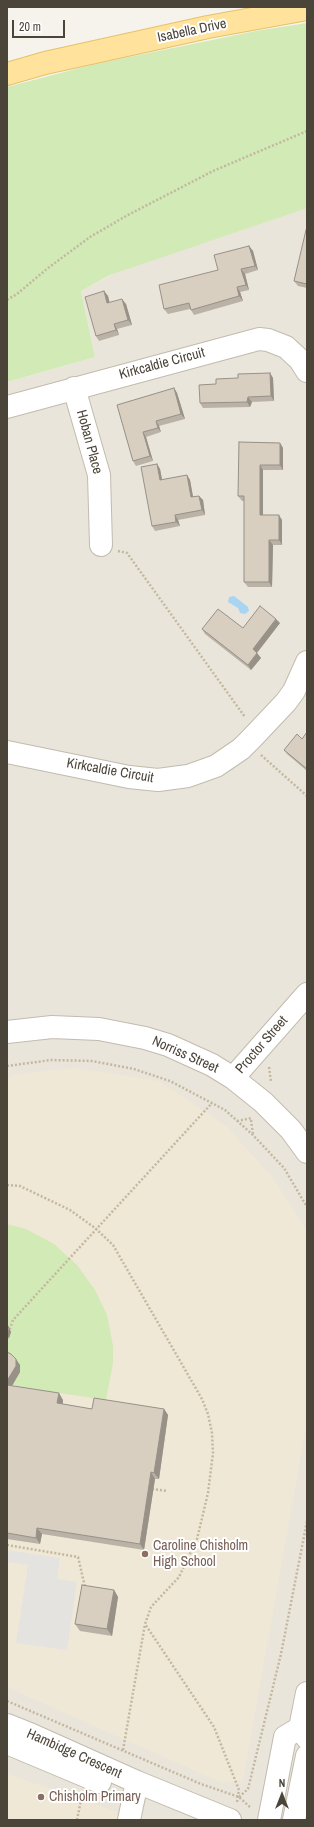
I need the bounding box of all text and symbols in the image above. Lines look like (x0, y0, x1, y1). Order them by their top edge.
scale bar (14, 12, 67, 38)
street label: Isabella Drive (156, 15, 228, 47)
text: 20 m (19, 19, 41, 35)
street label: Kirkcaldie Circuit (117, 344, 207, 384)
street label: Hoban Place (72, 408, 106, 476)
street label: Kirkcaldie Circuit (65, 755, 155, 787)
street label: Proctor Street (232, 1013, 292, 1077)
street label: Norriss Street (149, 1033, 221, 1077)
place label: Caroline Chisholm High School (153, 1538, 248, 1570)
marker: Caroline Chisholm High School (140, 1549, 150, 1559)
street label: Hambidge Crescent (24, 1726, 124, 1782)
north arrow (262, 1775, 302, 1815)
text: N (279, 1776, 285, 1790)
place label: Chisholm Primary (49, 1789, 141, 1805)
marker: Chisholm Primary (36, 1792, 46, 1802)

